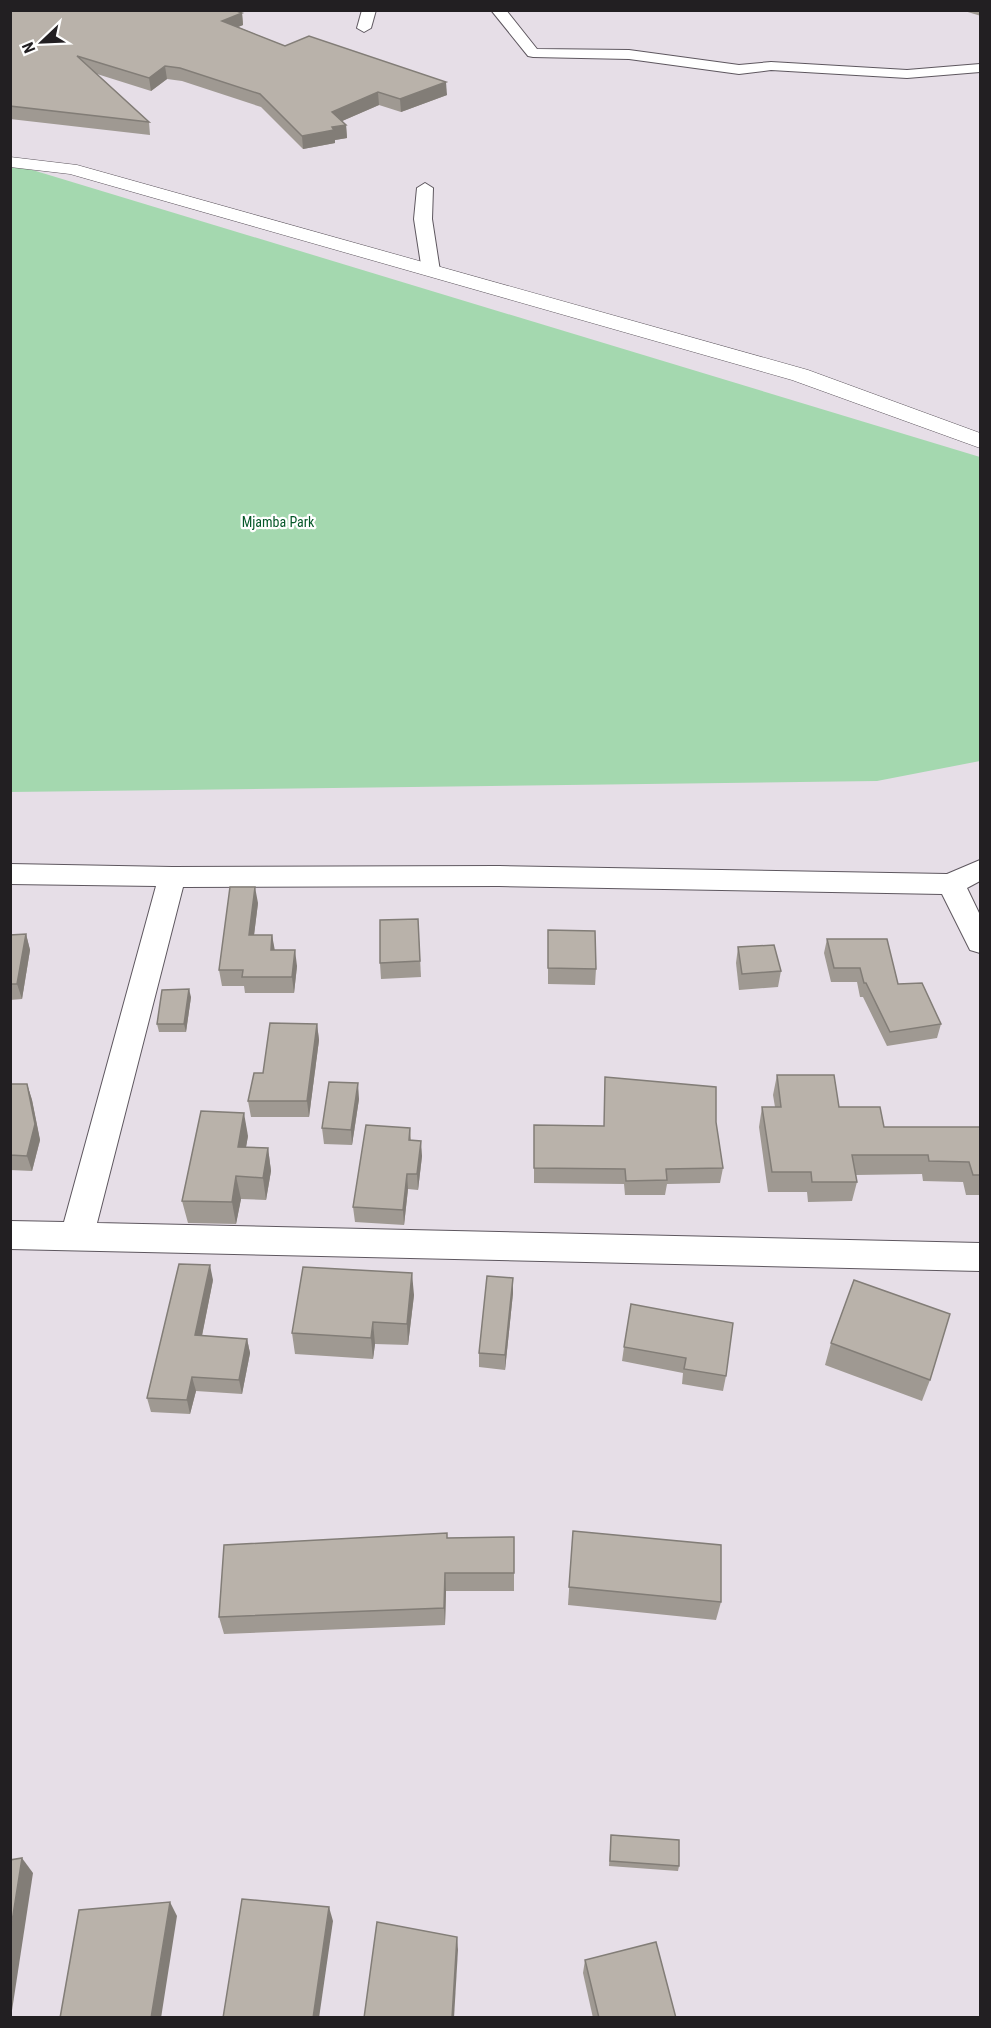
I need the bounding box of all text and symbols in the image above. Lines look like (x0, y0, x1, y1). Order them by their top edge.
north arrow (12, 12, 72, 72)
text: N (18, 39, 39, 56)
park label: Mjamba Park (242, 514, 315, 530)

